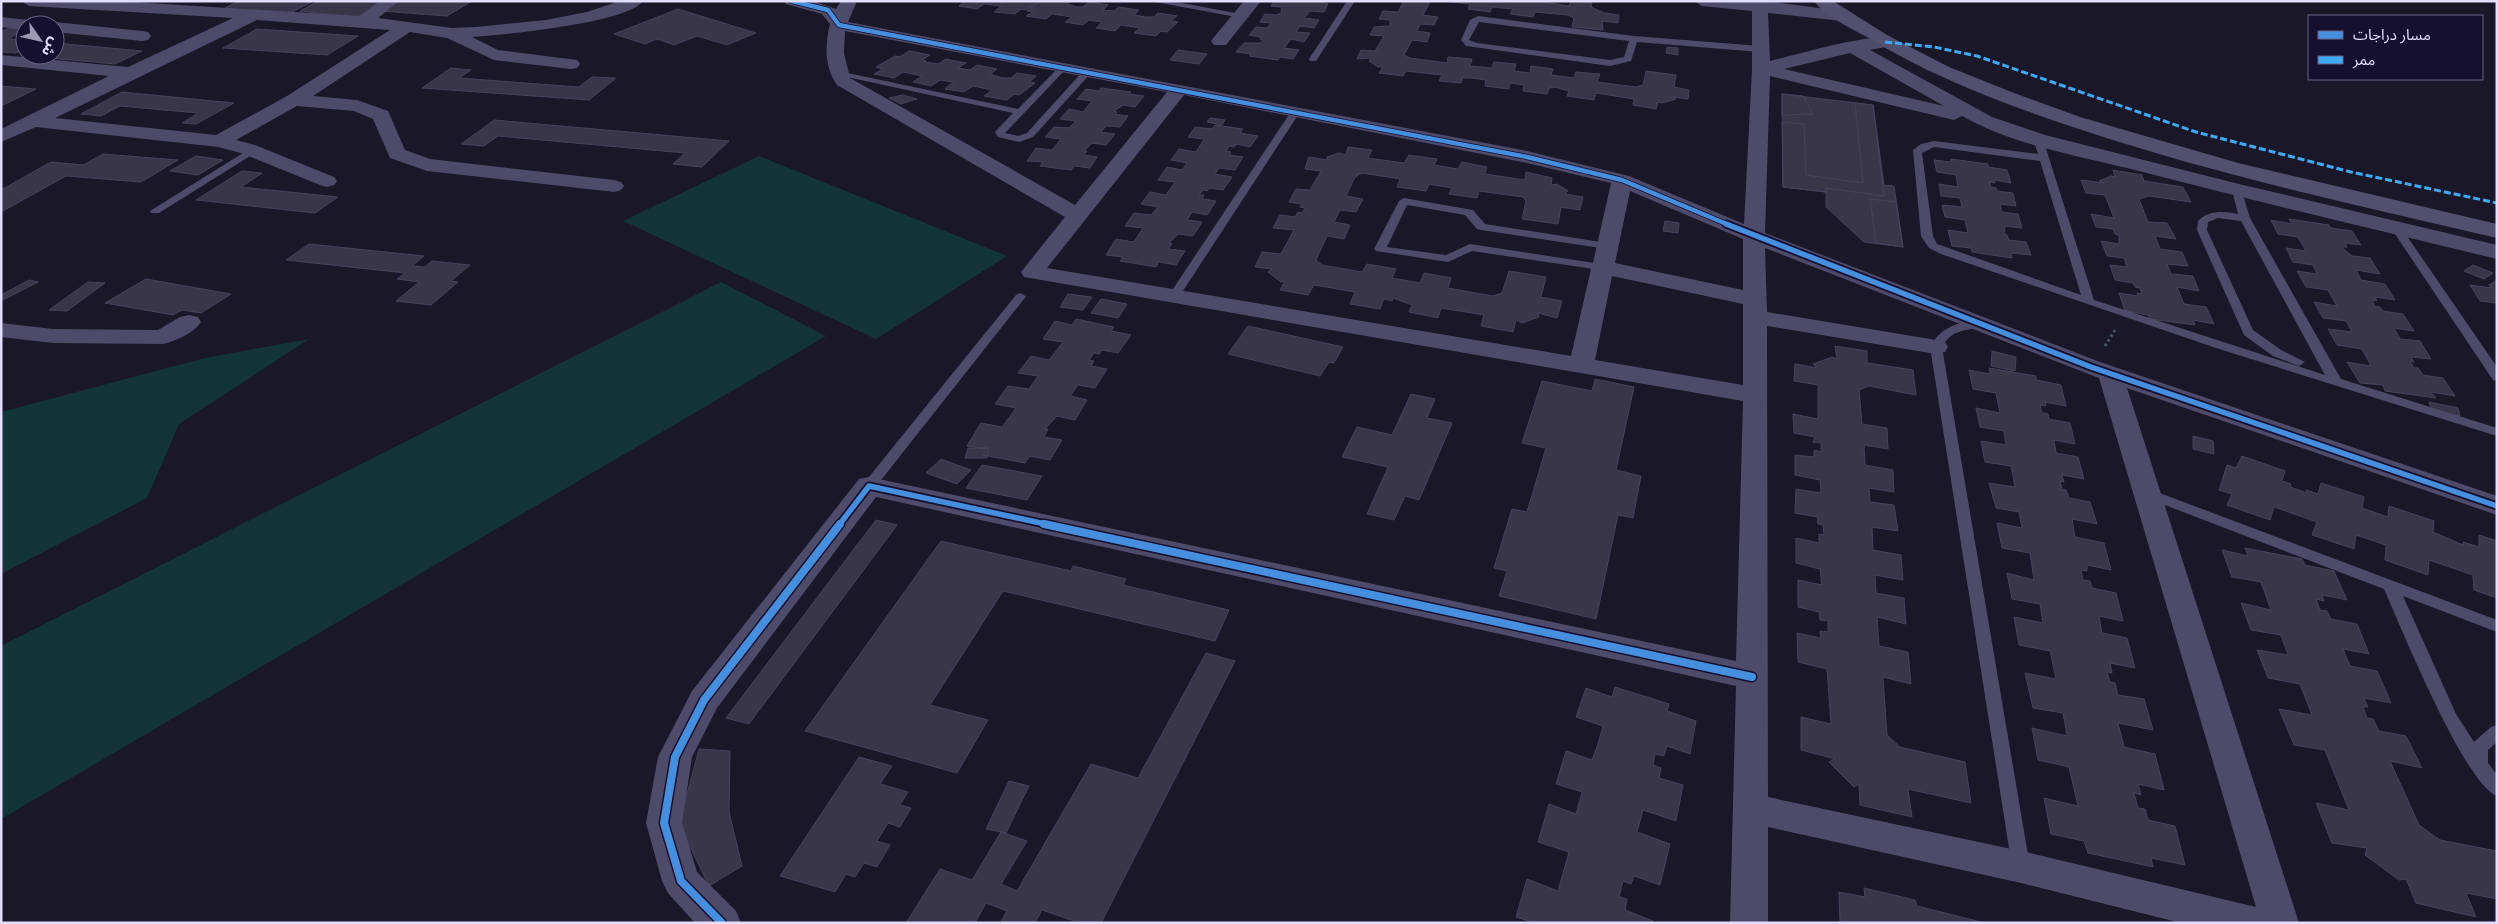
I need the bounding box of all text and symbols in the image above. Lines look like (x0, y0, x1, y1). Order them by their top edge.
north arrow (15, 15, 65, 65)
legend (2308, 15, 2483, 80)
text: مسار دراجات (2353, 27, 2431, 46)
text: ش (37, 34, 62, 59)
text: ممر (2352, 52, 2376, 71)

